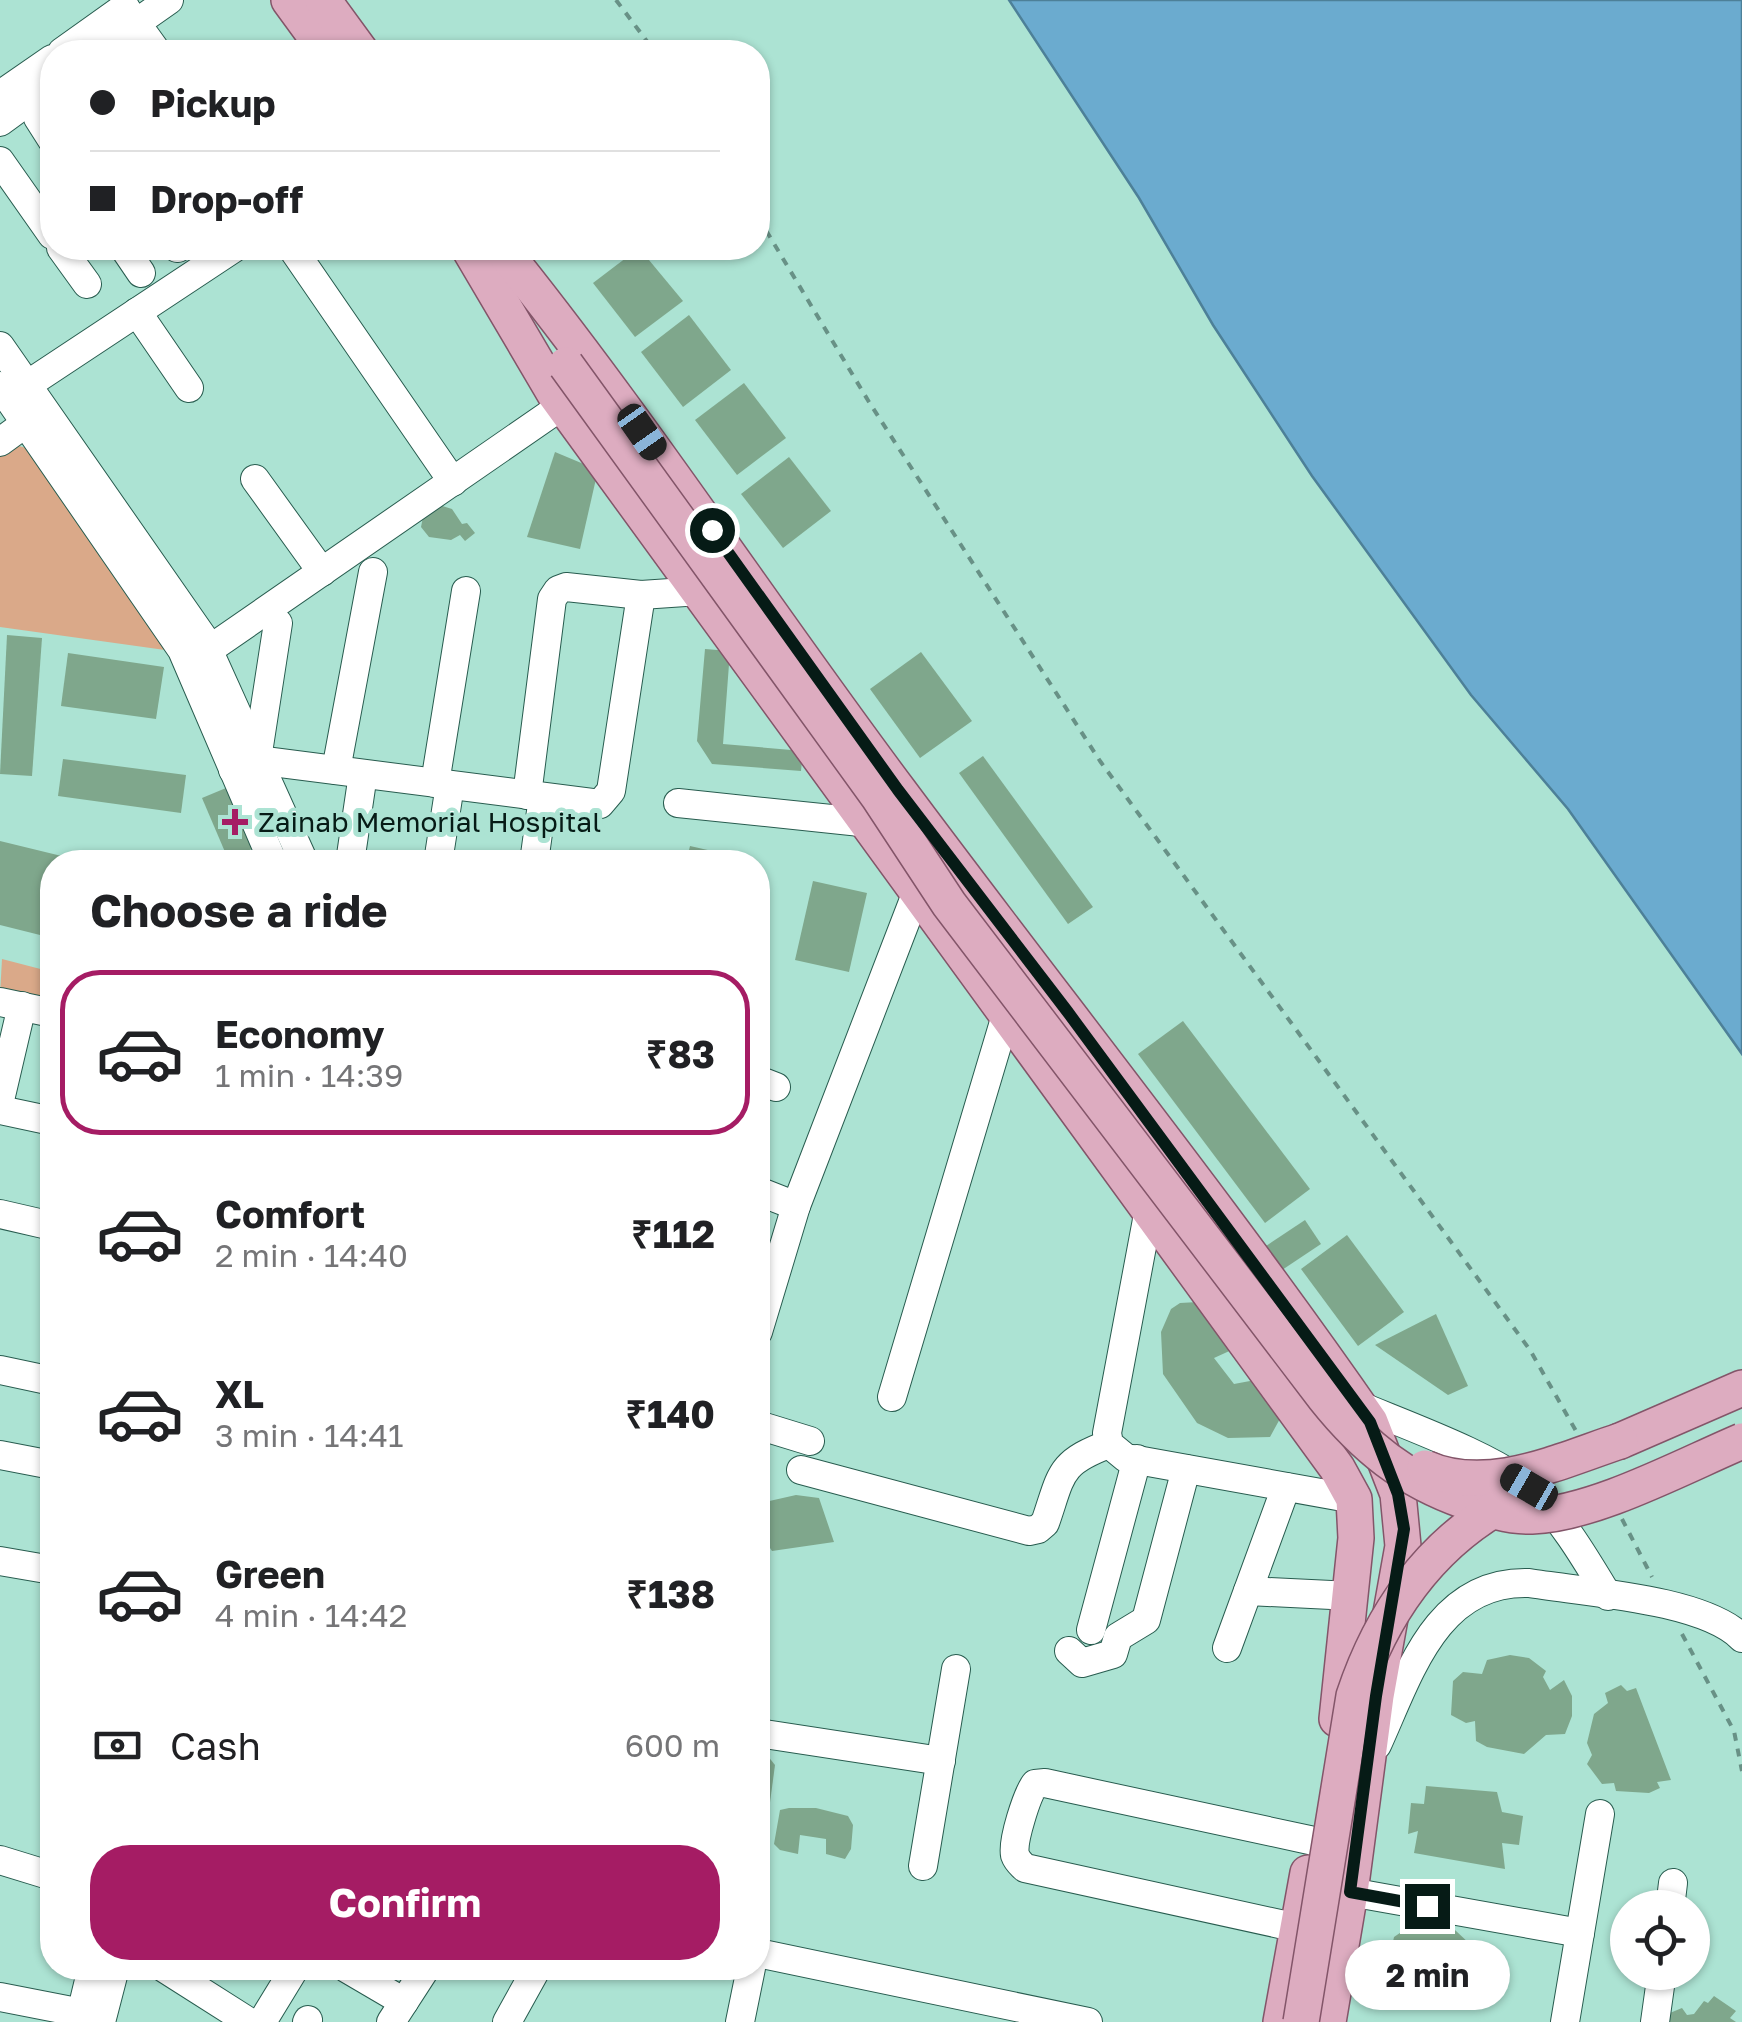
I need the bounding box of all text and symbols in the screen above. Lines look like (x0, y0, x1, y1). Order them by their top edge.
text: Pickup (150, 80, 276, 125)
text: Drop-off (150, 176, 303, 221)
car (613, 399, 671, 465)
route start (690, 508, 735, 553)
place label: Zainab Memorial Hospital (258, 805, 601, 838)
marker: Zainab Memorial Hospital (222, 809, 248, 835)
text: Choose a ride (90, 883, 388, 937)
icon: car (95, 1008, 185, 1098)
text: Economy (215, 1011, 384, 1056)
text: ₹83 (646, 1031, 715, 1076)
text: 1 min · 14:39 (215, 1056, 403, 1094)
icon: car (95, 1188, 185, 1278)
text: Comfort (215, 1191, 365, 1236)
text: ₹112 (631, 1211, 715, 1256)
text: 2 min · 14:40 (215, 1236, 408, 1274)
icon: car (95, 1368, 185, 1458)
text: XL (215, 1371, 264, 1416)
text: ₹140 (625, 1391, 715, 1436)
text: 3 min · 14:41 (215, 1416, 404, 1454)
car (1496, 1459, 1562, 1515)
icon: car (95, 1548, 185, 1638)
text: Green (215, 1551, 325, 1596)
text: ₹138 (626, 1571, 715, 1616)
text: 4 min · 14:42 (215, 1596, 407, 1634)
icon: cash (90, 1718, 145, 1773)
text: Cash (170, 1723, 261, 1768)
text: 600 m (625, 1726, 720, 1764)
button: Confirm (90, 1845, 720, 1960)
route end (1405, 1884, 1450, 1929)
map controls (1610, 1890, 1710, 1990)
button: locate (1610, 1890, 1710, 1990)
callout: 2 min (1344, 1941, 1510, 2011)
text: 2 min (1386, 1956, 1469, 1994)

